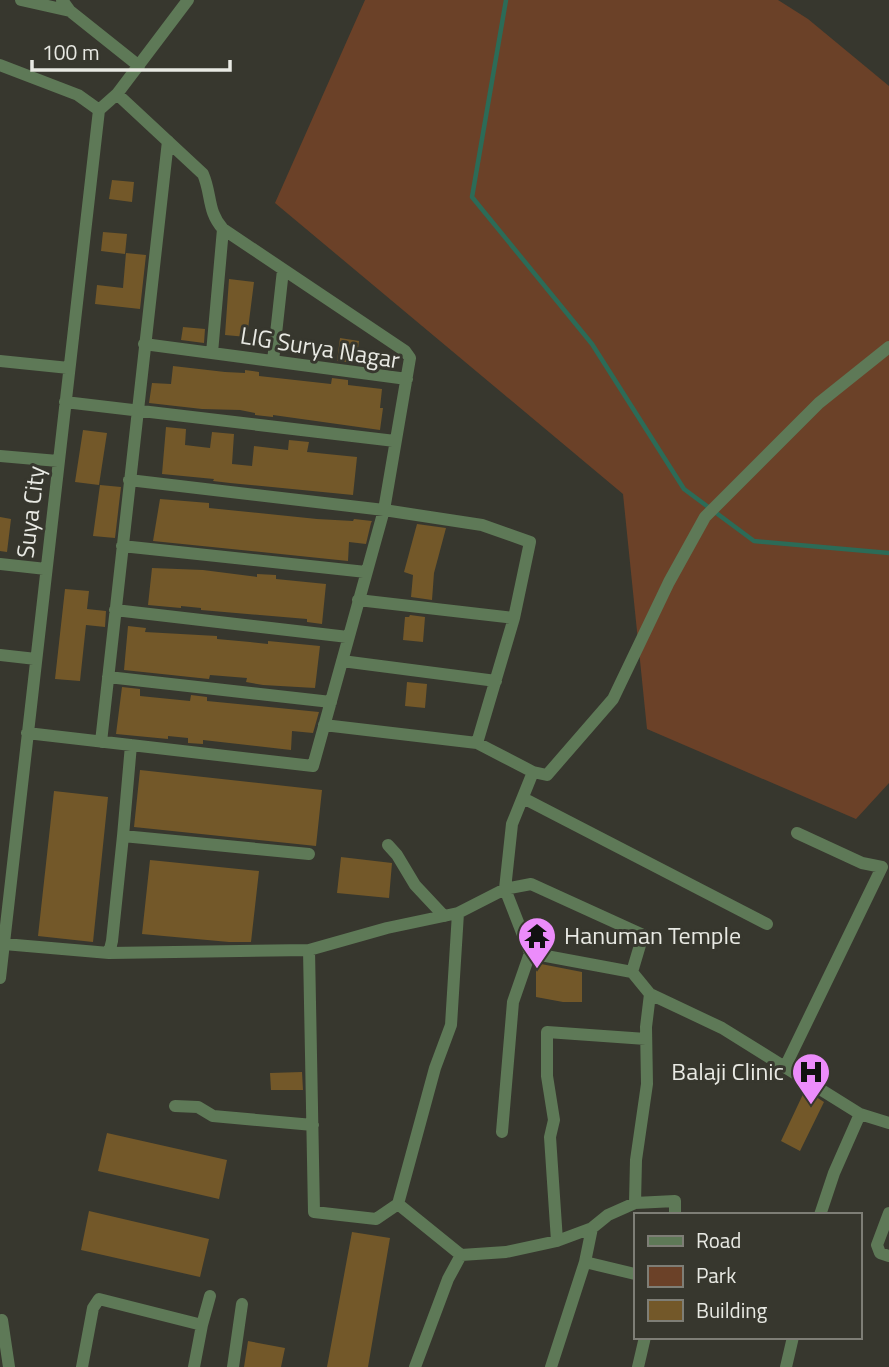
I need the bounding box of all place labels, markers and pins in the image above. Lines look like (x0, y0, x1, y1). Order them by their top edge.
temple icon: Hanuman Temple (516, 915, 558, 970)
place label: Hanuman Temple (564, 917, 741, 953)
hospital icon: Balaji Clinic (790, 1051, 832, 1106)
place label: Balaji Clinic (671, 1053, 784, 1089)

